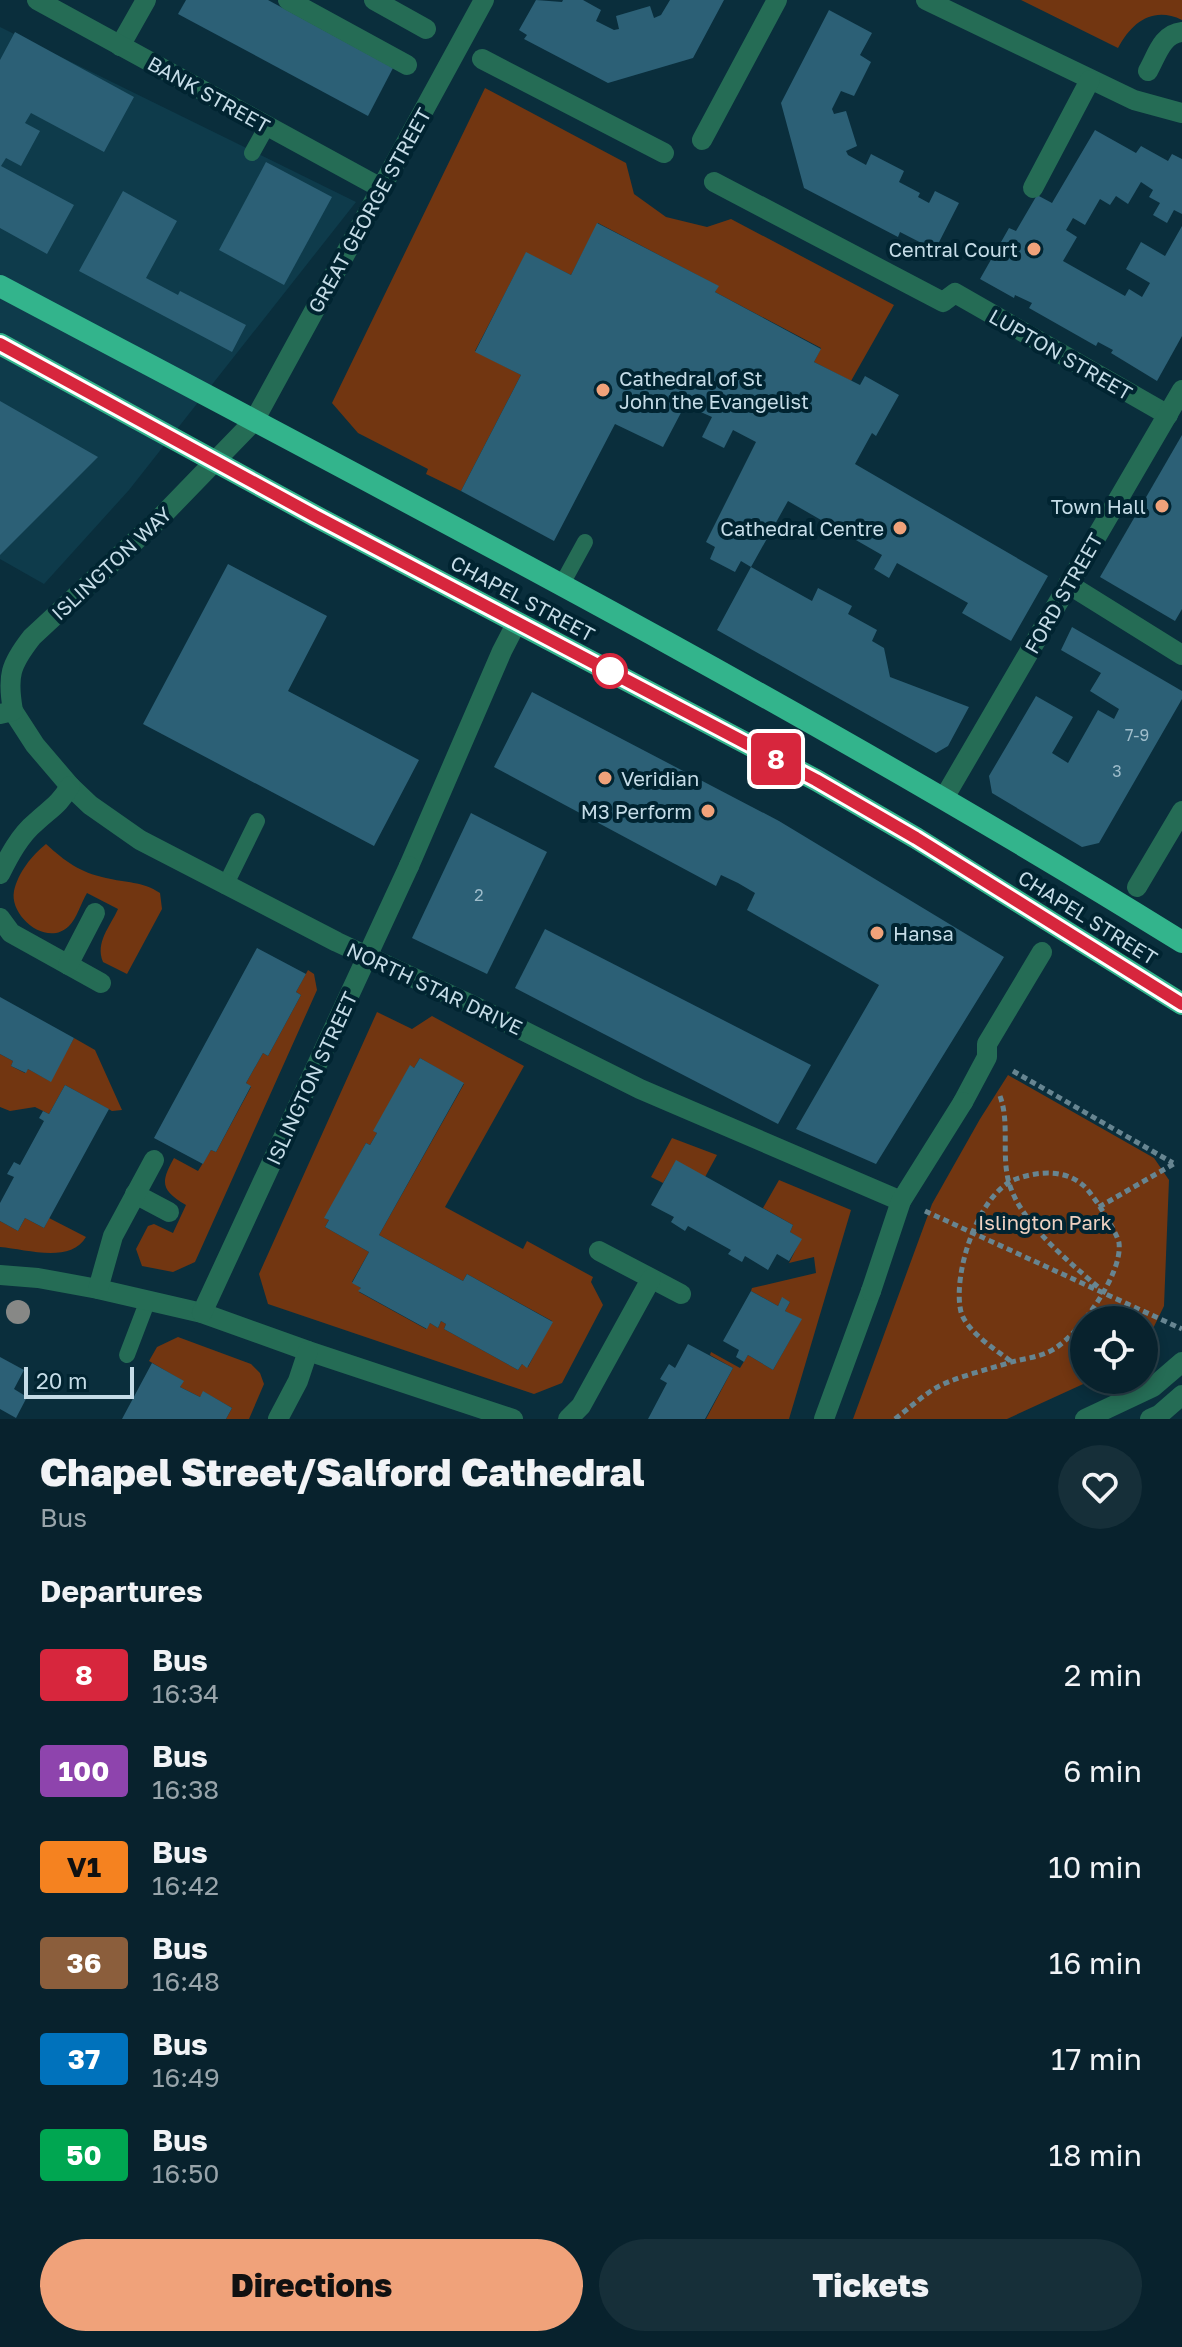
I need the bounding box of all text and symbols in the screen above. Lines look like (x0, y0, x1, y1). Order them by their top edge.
street label: BANK STREET (144, 51, 274, 137)
street label: GREAT GEORGE STREET (303, 103, 435, 317)
place label: Central Court (889, 237, 1018, 261)
marker: Central Court (1025, 240, 1043, 258)
street label: LUPTON STREET (985, 303, 1137, 405)
place label: Cathedral of St John the Evangelist (619, 366, 809, 413)
marker: Cathedral of St John the Evangelist (594, 381, 612, 399)
place label: Town Hall (1051, 494, 1146, 518)
marker: Town Hall (1153, 497, 1171, 515)
street label: ISLINGTON WAY (46, 501, 176, 625)
place label: Cathedral Centre (720, 516, 884, 540)
marker: Cathedral Centre (891, 519, 909, 537)
street label: FORD STREET (1019, 529, 1107, 657)
street label: CHAPEL STREET (447, 550, 599, 646)
unlabelled marker (593, 654, 627, 688)
house number: 7-9 (1125, 725, 1149, 745)
line badge: 8 (750, 733, 802, 785)
text: 8 (767, 742, 785, 775)
house number: 3 (1112, 761, 1122, 781)
place label: Veridian (621, 766, 699, 790)
marker: Veridian (596, 769, 614, 787)
place label: M3 Perform (581, 799, 692, 823)
marker: M3 Perform (699, 802, 717, 820)
street label: CHAPEL STREET (1014, 865, 1162, 969)
house number: 2 (474, 885, 484, 905)
place label: Hansa (893, 921, 954, 945)
marker: Hansa (868, 924, 886, 942)
street label: NORTH STAR DRIVE (343, 937, 527, 1039)
street label: ISLINGTON STREET (260, 988, 362, 1168)
park label: Islington Park (978, 1210, 1112, 1234)
map controls (1070, 1306, 1158, 1394)
button: locate (1070, 1306, 1158, 1394)
scale bar (24, 1363, 134, 1399)
text: 20 m (36, 1367, 87, 1394)
button: heart (1058, 1445, 1142, 1529)
text: Chapel Street/Salford Cathedral (40, 1449, 645, 1494)
text: Bus (40, 1502, 87, 1533)
text: Departures (40, 1573, 203, 1609)
text: Bus (152, 1642, 208, 1678)
text: 2 min (1064, 1657, 1142, 1693)
text: 8 (75, 1658, 93, 1691)
text: 16:34 (152, 1678, 219, 1709)
text: Bus (152, 1738, 208, 1774)
text: 6 min (1063, 1753, 1142, 1789)
text: 100 (59, 1754, 109, 1787)
text: 16:38 (152, 1774, 219, 1805)
text: Bus (152, 1834, 208, 1870)
text: 10 min (1048, 1849, 1142, 1885)
text: V1 (67, 1850, 101, 1883)
text: 16:42 (152, 1870, 219, 1901)
text: Bus (152, 1930, 208, 1966)
text: 16 min (1049, 1945, 1142, 1981)
text: 36 (67, 1946, 101, 1979)
text: 16:48 (152, 1966, 220, 1997)
text: Bus (152, 2026, 208, 2062)
text: 17 min (1051, 2041, 1142, 2077)
text: 37 (68, 2042, 100, 2075)
text: 16:49 (152, 2062, 220, 2093)
text: Bus (152, 2122, 208, 2158)
text: 18 min (1049, 2137, 1142, 2173)
text: 50 (66, 2138, 102, 2171)
text: 16:50 (152, 2158, 219, 2189)
button: Directions (40, 2239, 583, 2331)
button: Tickets (599, 2239, 1142, 2331)

